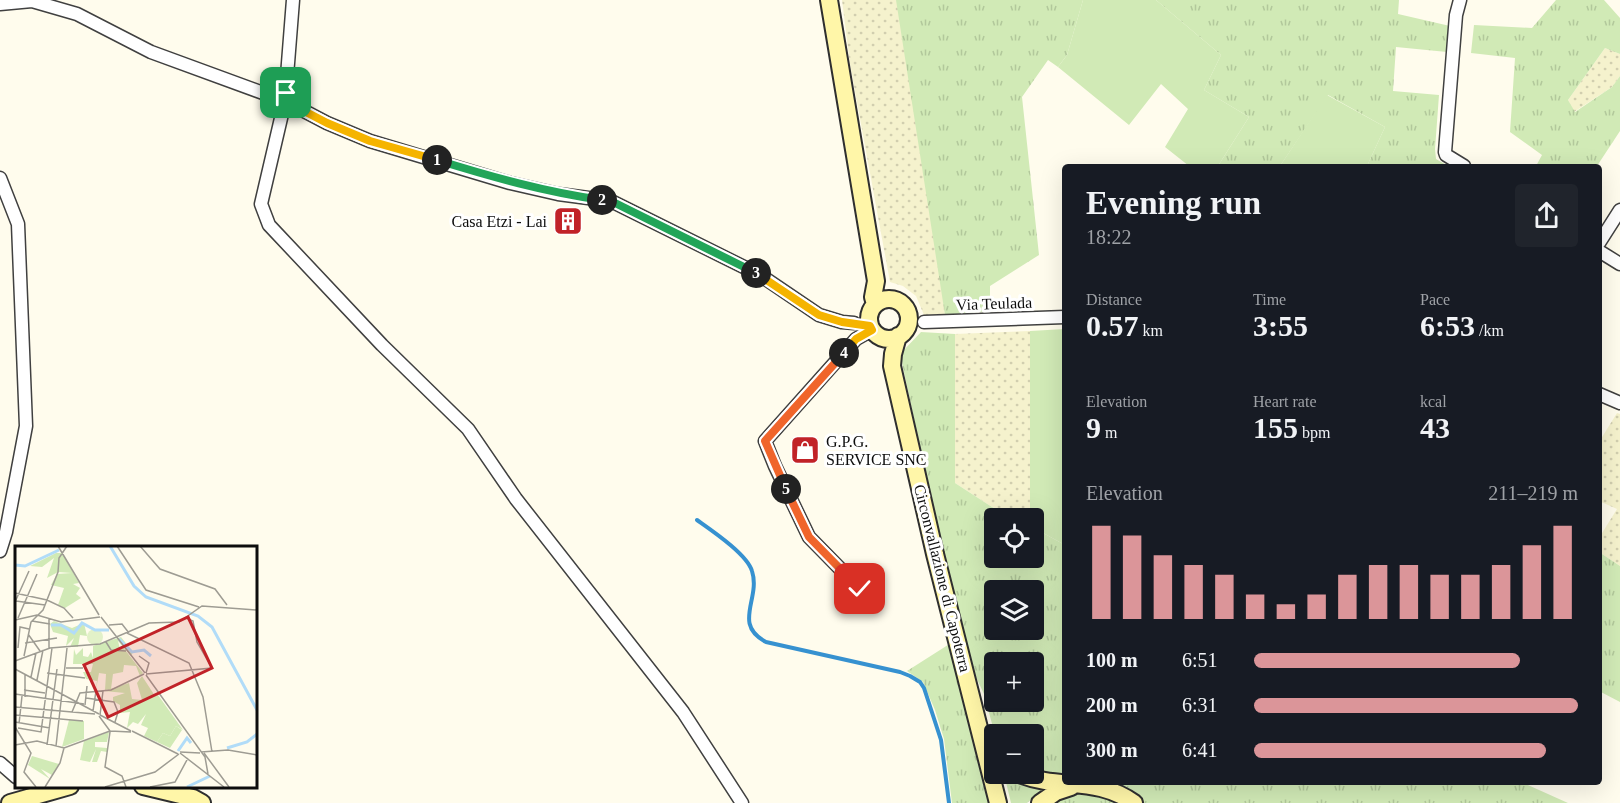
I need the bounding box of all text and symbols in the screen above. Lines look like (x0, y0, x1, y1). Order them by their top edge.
pin (260, 67, 311, 118)
icon: arrive (269, 76, 302, 109)
pin: 1 (422, 145, 452, 175)
text: 1 (433, 151, 441, 168)
button: share (1515, 184, 1578, 247)
pin: 2 (587, 185, 617, 215)
text: Evening run (1086, 185, 1261, 221)
text: 2 (598, 191, 606, 208)
building icon: Casa Etzi - Lai (552, 205, 584, 237)
place label: Casa Etzi - Lai (451, 213, 548, 230)
text: 18:22 (1086, 226, 1132, 248)
pin: 3 (741, 258, 771, 288)
text: 3 (752, 264, 760, 281)
text: Distance (1086, 291, 1142, 308)
text: Time (1253, 291, 1286, 308)
text: Pace (1420, 291, 1450, 308)
street label: Via Teulada (956, 294, 1032, 313)
text: 0.57 (1086, 309, 1139, 342)
text: 3:55 (1253, 309, 1308, 342)
text: 6:53 (1420, 309, 1475, 342)
text: km (1139, 322, 1163, 339)
text: /km (1475, 322, 1504, 339)
pin: 4 (829, 338, 859, 368)
text: 4 (840, 344, 848, 361)
text: Elevation (1086, 393, 1147, 410)
text: Heart rate (1253, 393, 1317, 410)
text: kcal (1420, 393, 1447, 410)
text: 9 (1086, 411, 1101, 444)
text: 155 (1253, 411, 1298, 444)
text: 43 (1420, 411, 1450, 444)
text: m (1101, 424, 1117, 441)
text: bpm (1298, 424, 1330, 441)
place label: G.P.G. SERVICE SNC (826, 433, 927, 468)
shop icon: G.P.G. SERVICE SNC (789, 434, 821, 466)
pin: 5 (771, 474, 801, 504)
text: 5 (782, 480, 790, 497)
text: Elevation (1086, 482, 1163, 504)
text: 211–219 m (1488, 482, 1578, 504)
street label: Circonvallazione di Capoterra (910, 483, 974, 674)
map controls (984, 508, 1044, 784)
button: locate (984, 508, 1044, 568)
inset map (15, 546, 256, 788)
pin (834, 563, 885, 614)
icon: check (843, 572, 876, 605)
button: layers (984, 580, 1044, 640)
text: 100 m (1086, 649, 1138, 671)
text: 6:51 (1182, 649, 1218, 671)
button: + (984, 652, 1044, 712)
text: 200 m (1086, 694, 1138, 716)
text: 6:31 (1182, 694, 1218, 716)
button: − (984, 724, 1044, 784)
text: 300 m (1086, 739, 1138, 761)
text: 6:41 (1182, 739, 1218, 761)

